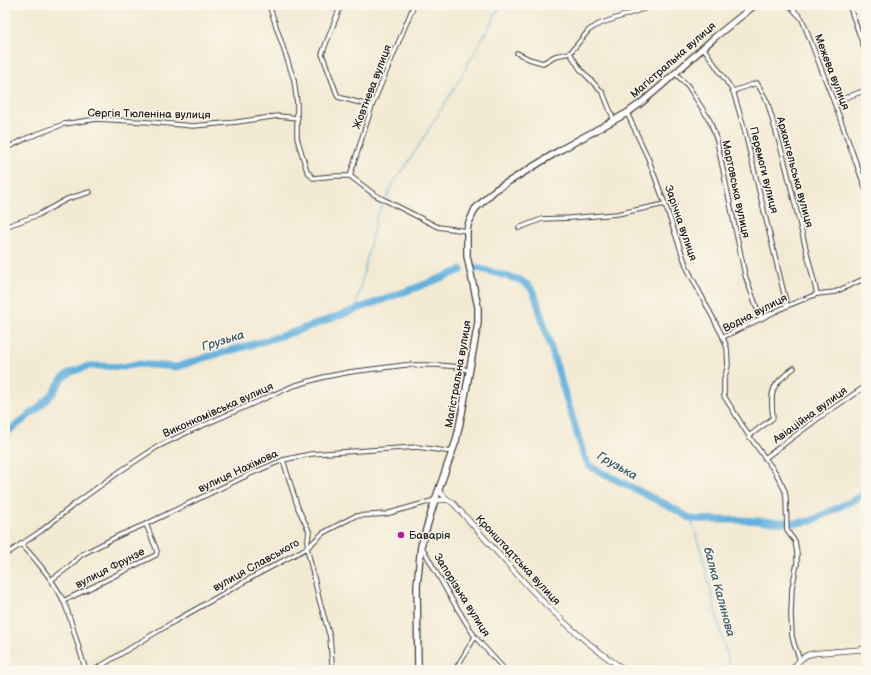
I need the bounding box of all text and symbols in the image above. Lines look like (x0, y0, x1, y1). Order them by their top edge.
street label: Магістральна вулиця (628, 19, 718, 101)
street label: Межева вулиця (812, 32, 852, 112)
street label: Жовтнева вулиця (350, 43, 394, 131)
street label: Сергія Тюленіна вулиця (87, 106, 211, 122)
street label: Архангельська вулиця (774, 114, 816, 229)
street label: Перемоги вулиця (747, 125, 781, 215)
street label: Мартовська вулиця (719, 139, 753, 239)
street label: Зарічна вулиця (662, 184, 700, 262)
street label: Водна вулиця (721, 291, 789, 335)
street label: Магістральна вулиця (442, 319, 474, 429)
water label: Грузька (200, 327, 246, 355)
street label: Виконкомівська вулиця (161, 380, 275, 440)
street label: Авіаційна вулиця (770, 384, 850, 447)
street label: вулиця Нахімова (196, 447, 280, 495)
water label: Грузька (594, 448, 640, 484)
street label: Кронштадтська вулиця (473, 512, 563, 608)
place label: Баварія (409, 529, 450, 542)
marker: Баварія (396, 530, 406, 540)
street label: вулиця Славського (211, 536, 302, 594)
street label: вулиця Фрунзе (73, 545, 147, 591)
water label: балка Калинова (700, 546, 738, 638)
street label: Запорізька вулиця (431, 551, 493, 639)

